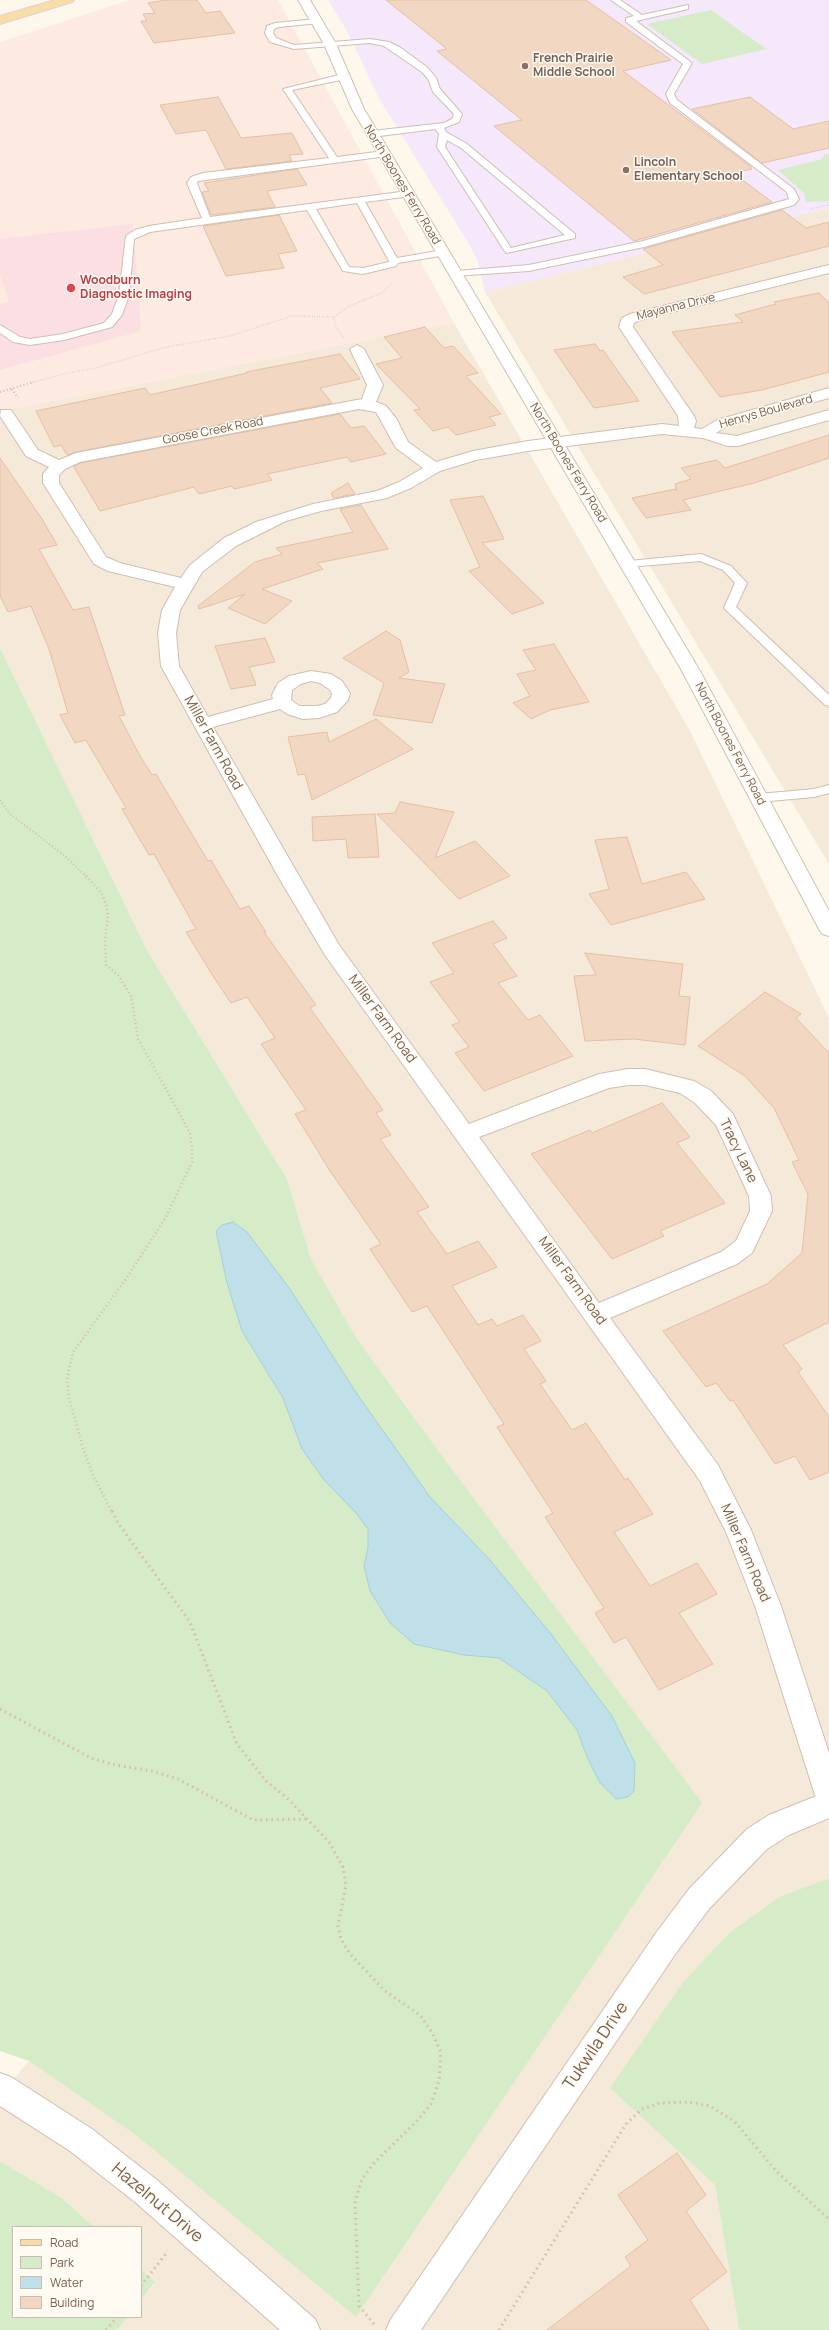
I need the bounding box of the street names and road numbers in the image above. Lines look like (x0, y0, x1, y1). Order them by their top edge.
street label: North Boones Ferry Road (361, 123, 443, 247)
street label: Mayanna Drive (635, 290, 717, 324)
street label: Henrys Boulevard (718, 392, 814, 432)
street label: North Boones Ferry Road (527, 401, 609, 525)
street label: Goose Creek Road (162, 414, 264, 448)
street label: North Boones Ferry Road (691, 680, 769, 808)
street label: Miller Farm Road (180, 693, 246, 793)
street label: Miller Farm Road (344, 972, 420, 1066)
street label: Tracy Lane (715, 1116, 761, 1186)
street label: Miller Farm Road (534, 1234, 610, 1328)
street label: Miller Farm Road (717, 1501, 773, 1605)
street label: Tukwila Drive (559, 1998, 633, 2094)
street label: Hazelnut Drive (107, 2159, 207, 2247)

